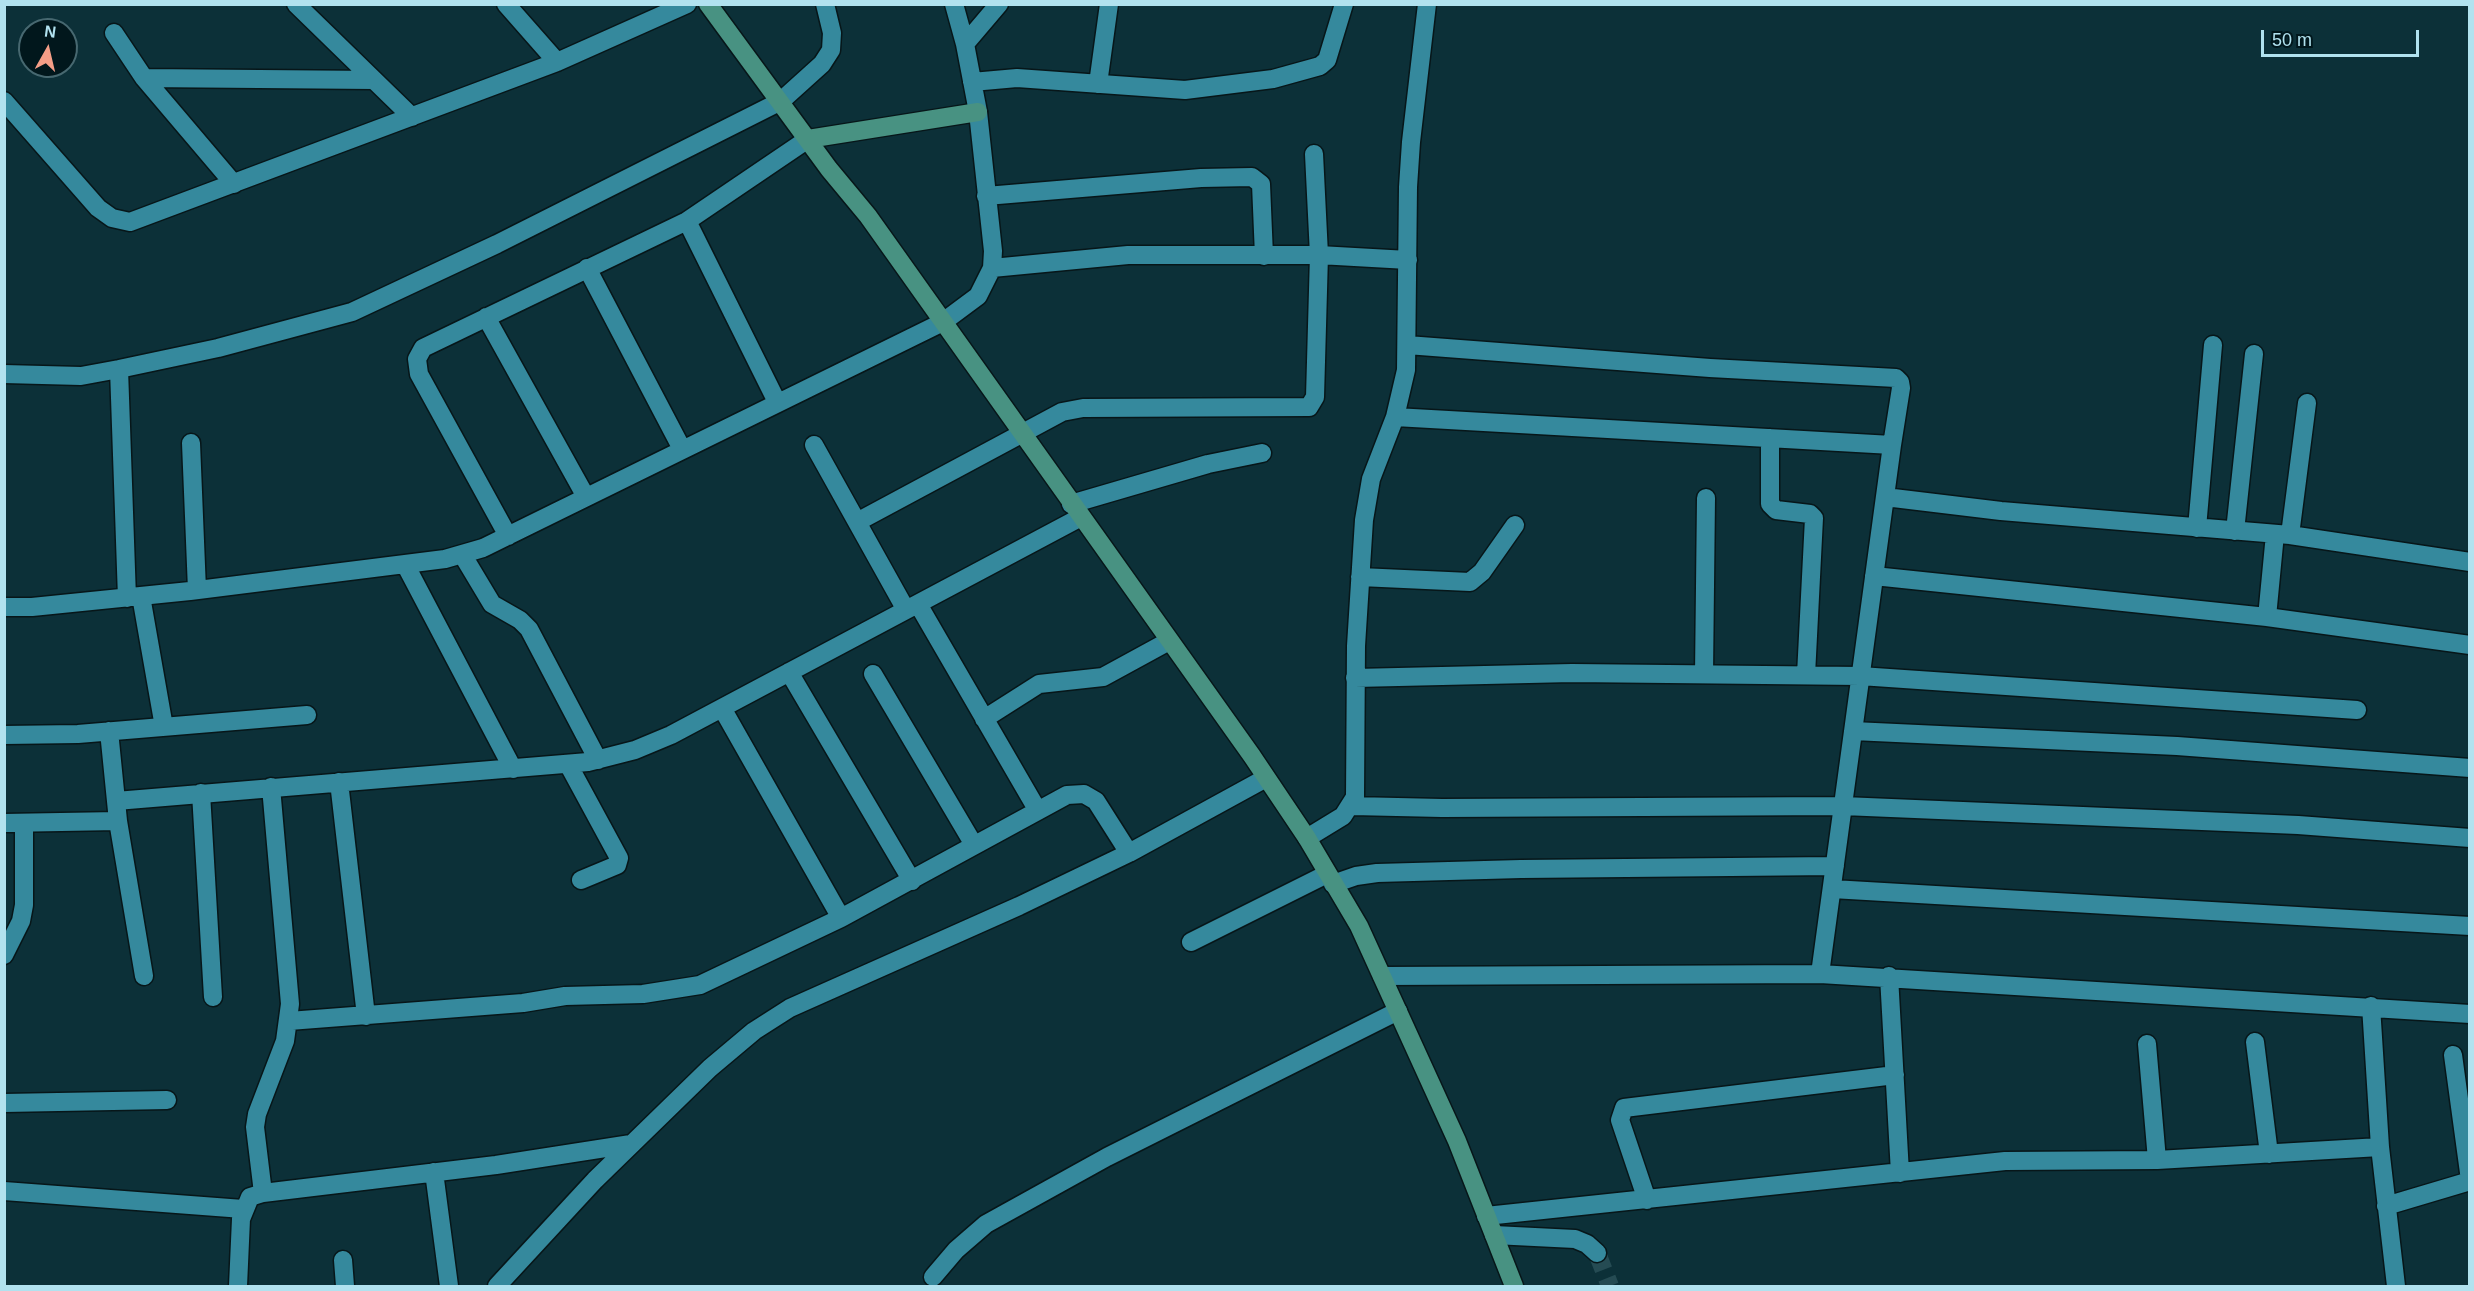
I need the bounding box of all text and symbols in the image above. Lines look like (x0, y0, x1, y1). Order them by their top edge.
north arrow (18, 18, 78, 78)
scale bar (2264, 18, 2422, 56)
text: N (43, 22, 57, 41)
text: 50 m (2272, 30, 2312, 50)

